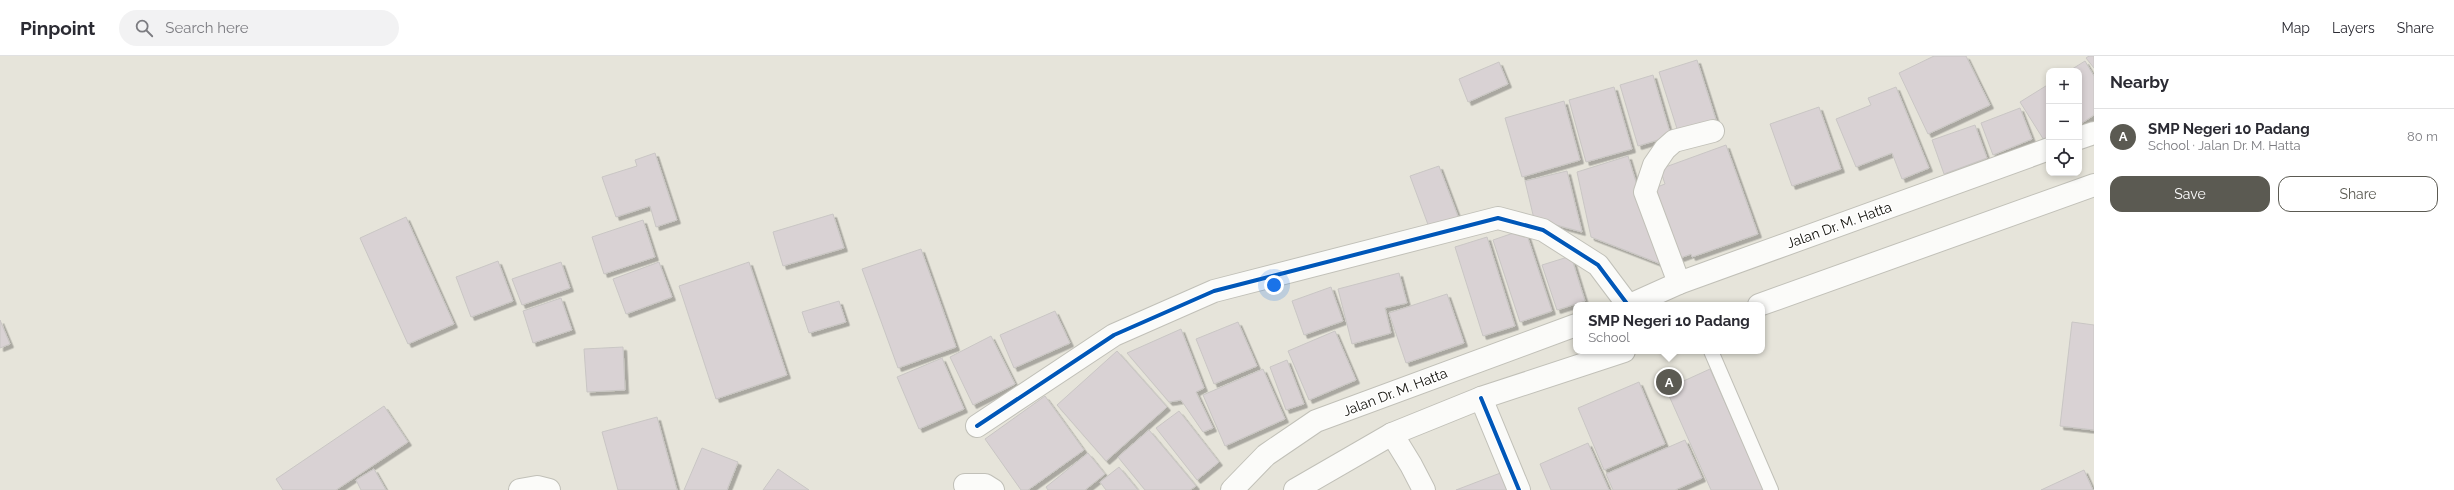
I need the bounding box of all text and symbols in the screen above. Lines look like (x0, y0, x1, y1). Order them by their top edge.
search box (119, 10, 399, 46)
text: Pinpoint (20, 17, 95, 39)
icon: search (133, 17, 155, 39)
text: Search here (165, 19, 249, 37)
text: Map (2282, 20, 2310, 36)
text: Layers (2332, 20, 2375, 36)
text: Share (2397, 20, 2434, 36)
map controls (2046, 68, 2082, 176)
button: + (2046, 68, 2082, 104)
text: Nearby (2110, 72, 2169, 92)
button: − (2046, 104, 2082, 140)
text: SMP Negeri 10 Padang (2148, 120, 2310, 138)
text: A (2119, 129, 2127, 144)
text: 80 m (2407, 129, 2438, 144)
text: School · Jalan Dr. M. Hatta (2148, 138, 2301, 153)
button: locate (2046, 140, 2082, 176)
button: Save (2110, 176, 2270, 212)
button: Share (2278, 176, 2438, 212)
street label: Jalan Dr. M. Hatta (1784, 199, 1894, 251)
your location (1264, 275, 1284, 295)
popup (1573, 302, 1765, 354)
text: SMP Negeri 10 Padang (1588, 312, 1750, 330)
text: School (1588, 330, 1630, 345)
street label: Jalan Dr. M. Hatta (1341, 365, 1449, 419)
pin: A (1656, 367, 1682, 397)

